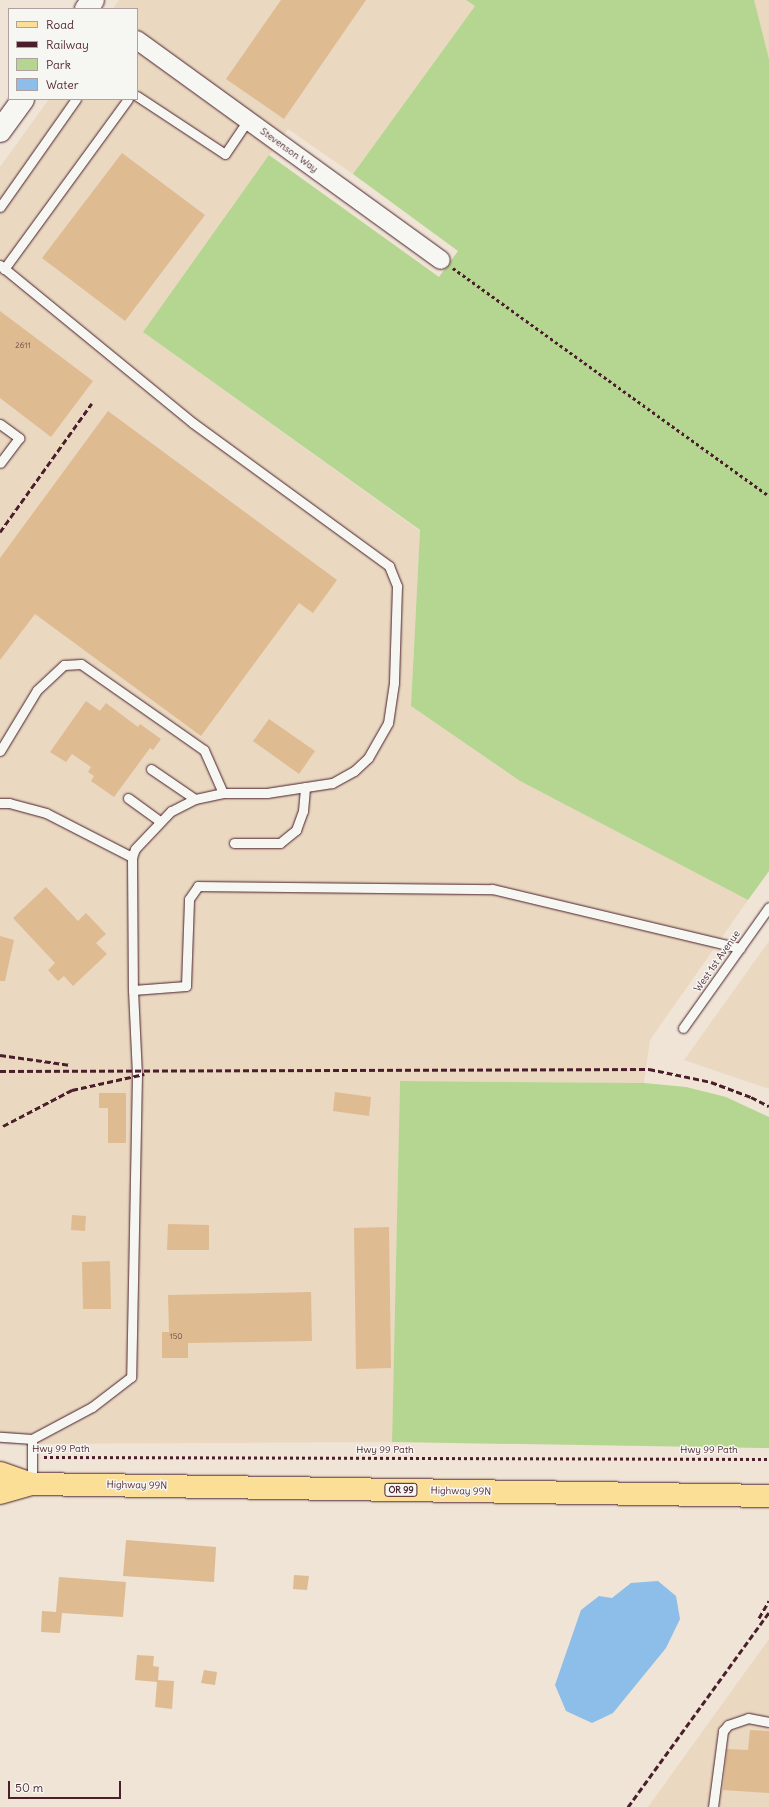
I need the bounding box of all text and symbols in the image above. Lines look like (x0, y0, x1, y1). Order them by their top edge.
legend (8, 8, 138, 100)
text: Road (46, 17, 74, 32)
text: Railway (46, 37, 89, 52)
text: Park (46, 57, 71, 72)
text: Water (46, 77, 79, 92)
street label: Stevenson Way (258, 125, 320, 175)
house number: 2611 (15, 341, 31, 351)
street label: West 1st Avenue (691, 928, 743, 994)
house number: 150 (169, 1332, 183, 1342)
street label: Hwy 99 Path (32, 1443, 90, 1455)
street label: Hwy 99 Path (356, 1444, 414, 1456)
street label: Hwy 99 Path (680, 1444, 738, 1456)
street label: Highway 99N (107, 1478, 167, 1492)
road number: OR 99 (384, 1483, 418, 1497)
street label: Highway 99N (431, 1484, 491, 1498)
scale bar (10, 1773, 123, 1799)
text: 50 m (15, 1780, 43, 1795)

